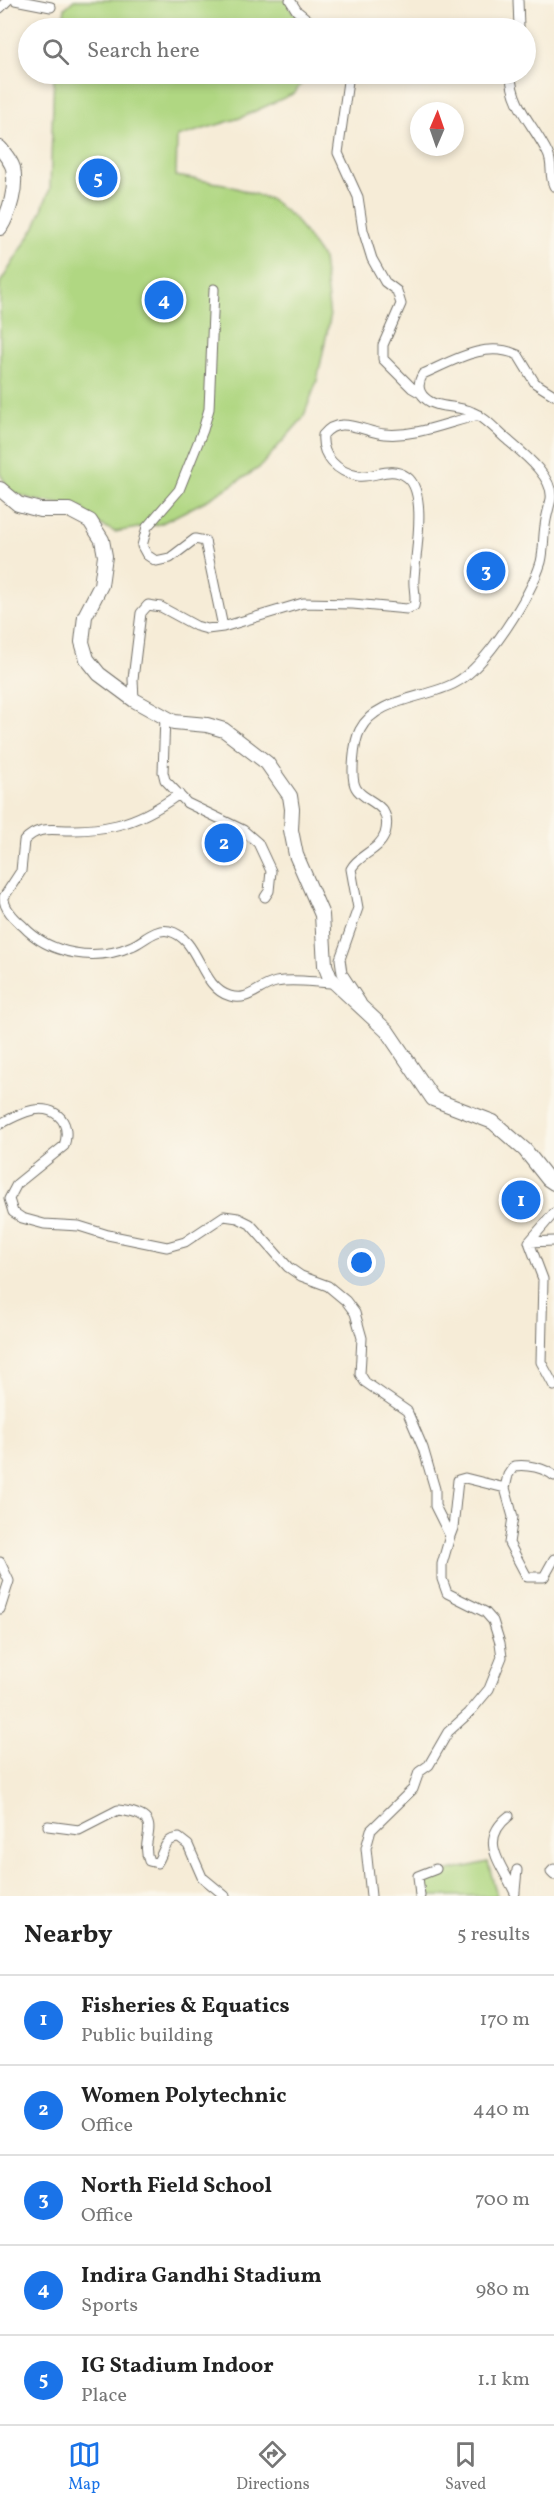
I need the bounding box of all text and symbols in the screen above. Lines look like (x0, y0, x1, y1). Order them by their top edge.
search box (18, 18, 536, 84)
icon: search (39, 35, 72, 68)
text: Search here (87, 36, 200, 67)
north arrow (410, 102, 464, 156)
pin: 5 (78, 156, 118, 201)
pin: 4 (144, 278, 184, 322)
pin: 3 (466, 548, 506, 594)
pin: 2 (204, 820, 244, 866)
pin: 1 (502, 1178, 540, 1222)
your location (347, 1248, 376, 1277)
text: Nearby (24, 1917, 113, 1953)
text: 5 results (457, 1921, 530, 1949)
text: Fisheries & Equatics (81, 1991, 290, 2022)
text: 1 (39, 2006, 48, 2034)
text: 170 m (480, 2006, 530, 2034)
text: Public building (81, 2022, 213, 2050)
text: Women Polytechnic (81, 2081, 287, 2112)
text: 2 (38, 2096, 49, 2124)
text: 440 m (473, 2096, 530, 2124)
text: Office (81, 2112, 133, 2140)
text: North Field School (81, 2171, 272, 2202)
text: 3 (38, 2186, 49, 2214)
text: 700 m (475, 2186, 530, 2214)
text: Office (81, 2202, 133, 2230)
text: Indira Gandhi Stadium (81, 2261, 322, 2292)
text: 4 (37, 2276, 50, 2304)
text: 980 m (476, 2276, 530, 2304)
text: Sports (81, 2292, 138, 2320)
text: IG Stadium Indoor (81, 2351, 274, 2382)
text: 5 (39, 2366, 48, 2394)
text: 1.1 km (477, 2366, 530, 2394)
text: Place (81, 2382, 127, 2410)
tab: Map (68, 2438, 101, 2496)
tab: Directions (236, 2438, 310, 2496)
tab: Saved (445, 2438, 486, 2496)

